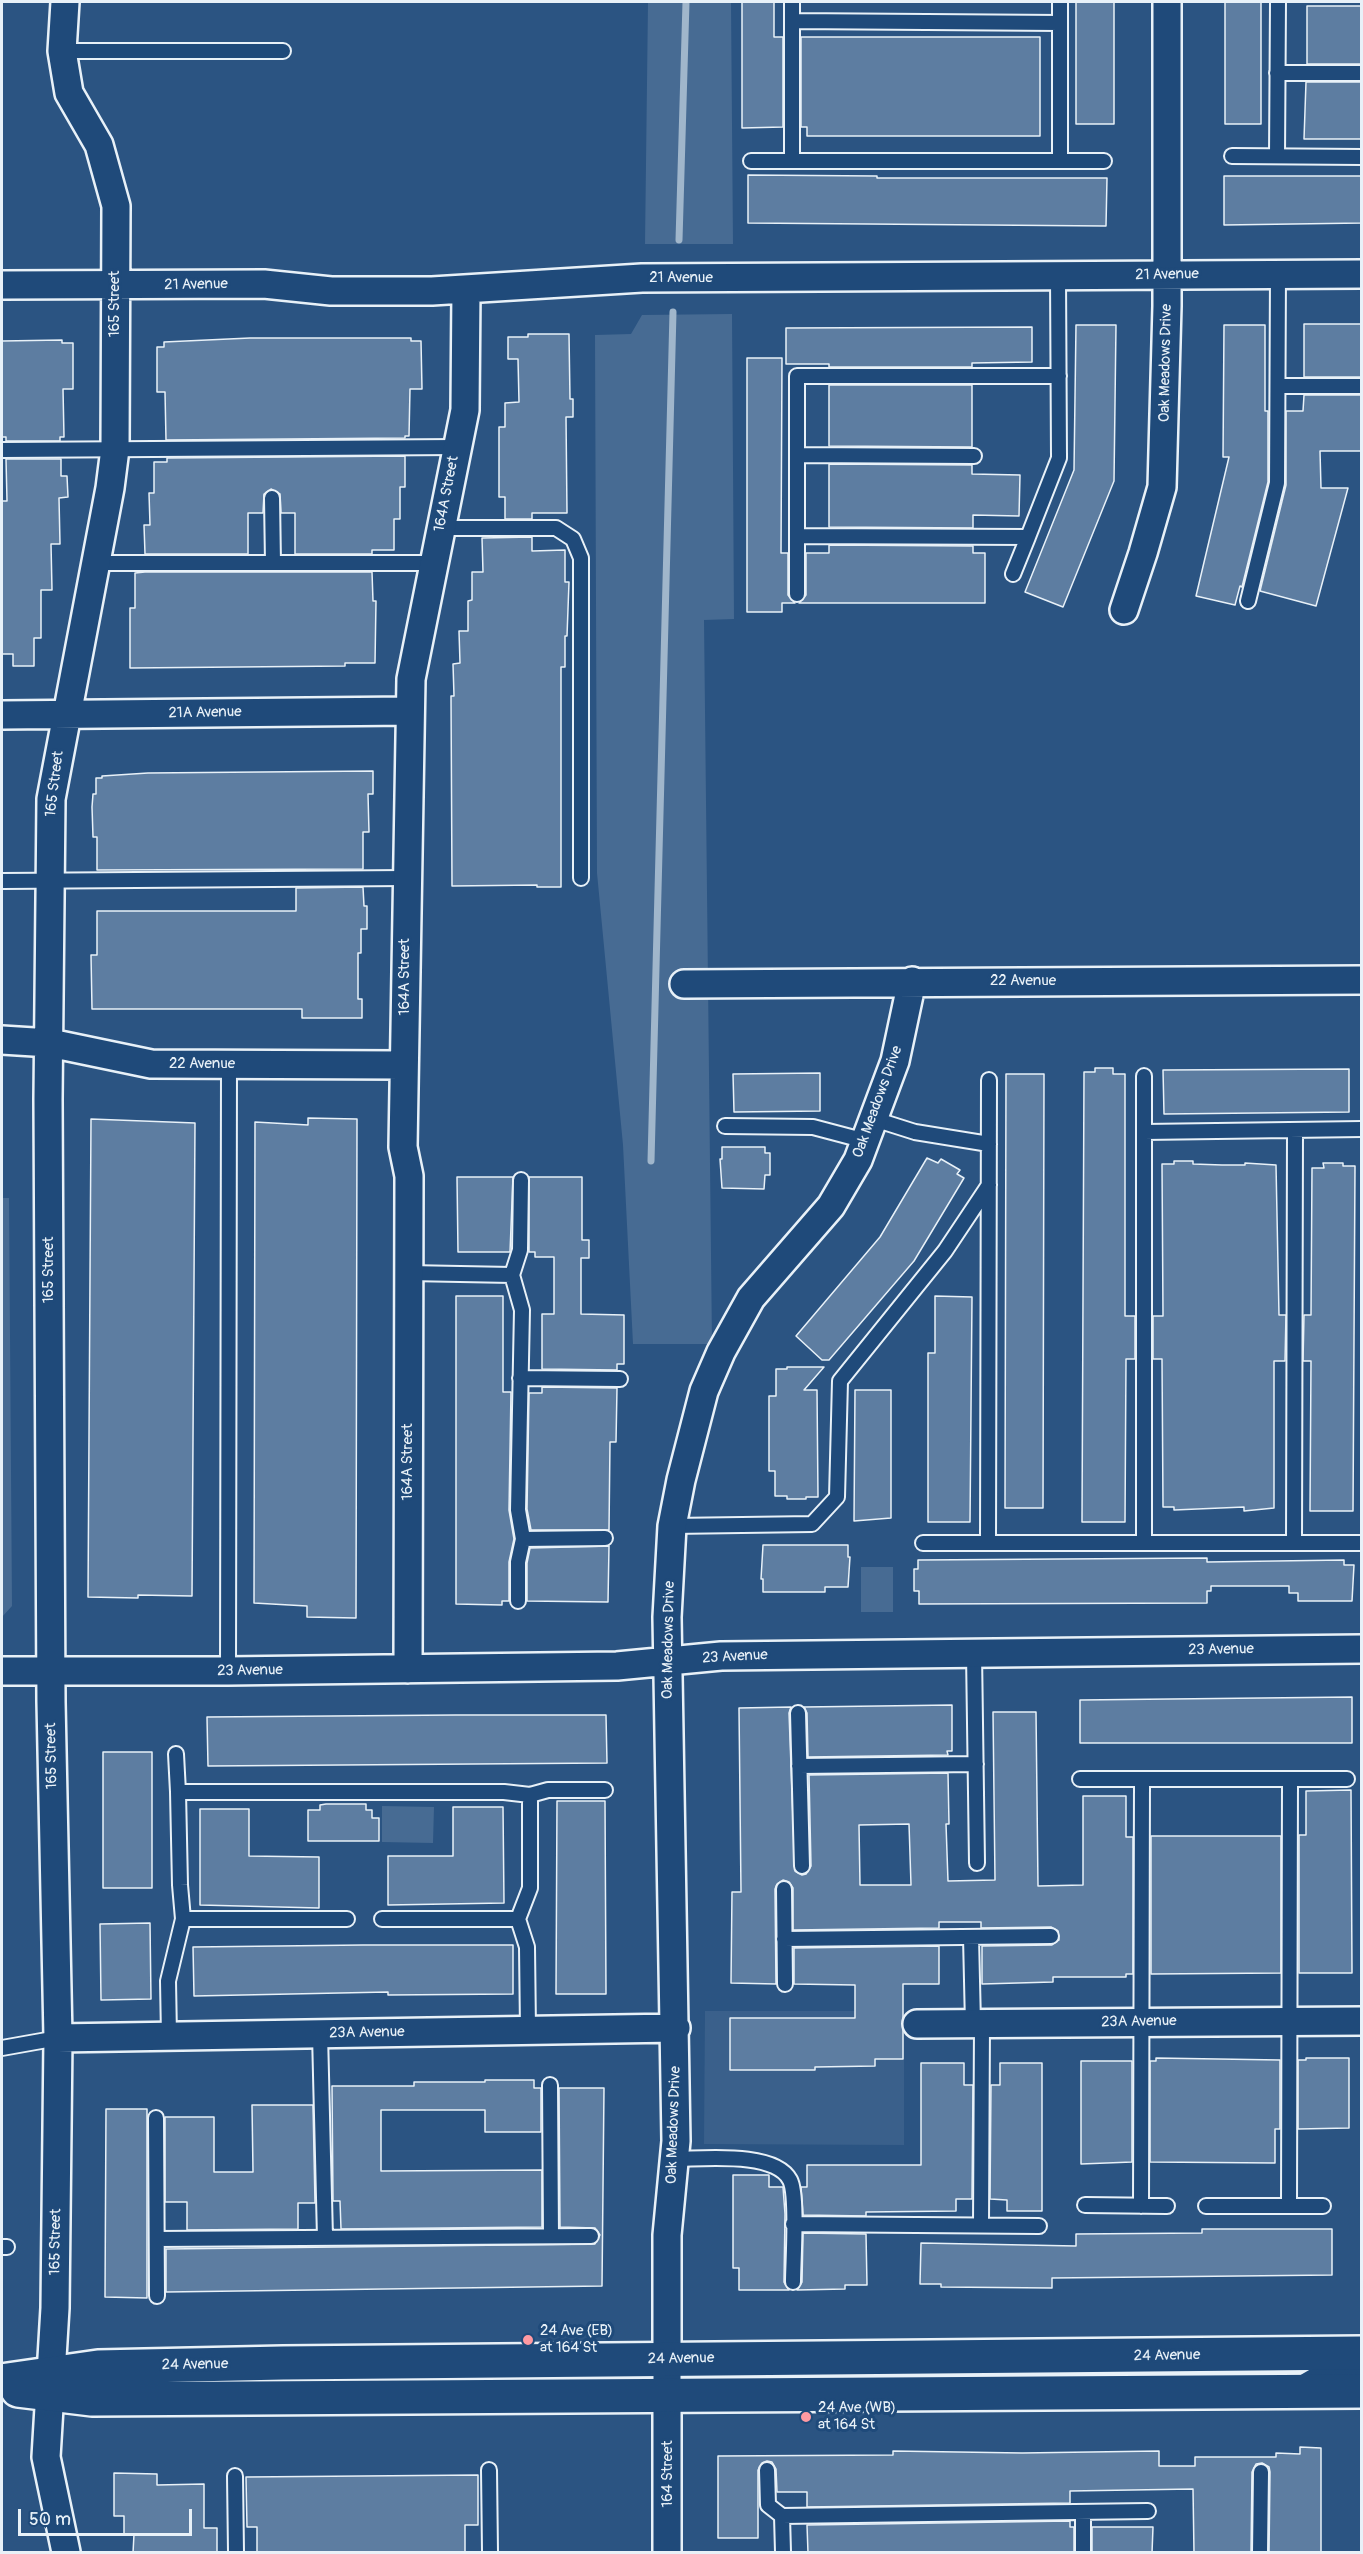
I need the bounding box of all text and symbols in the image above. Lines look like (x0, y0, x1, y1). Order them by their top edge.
street label: 21 Avenue (1135, 265, 1199, 285)
street label: 21 Avenue (649, 269, 713, 287)
street label: 165 Street (106, 271, 124, 337)
street label: 21 Avenue (164, 275, 228, 295)
street label: Oak Meadows Drive (1156, 304, 1176, 422)
street label: 164A Street (431, 455, 463, 533)
street label: 21A Avenue (168, 703, 242, 723)
street label: 165 Street (42, 750, 68, 818)
street label: 164A Street (396, 939, 414, 1015)
street label: 22 Avenue (990, 972, 1056, 990)
street label: Oak Meadows Drive (849, 1043, 907, 1161)
street label: 22 Avenue (169, 1055, 235, 1073)
street label: 165 Street (40, 1237, 58, 1303)
street label: 164A Street (399, 1424, 417, 1500)
street label: Oak Meadows Drive (659, 1581, 679, 1699)
street label: 23 Avenue (1188, 1640, 1254, 1660)
street label: 23 Avenue (702, 1646, 768, 1668)
street label: 23 Avenue (217, 1661, 283, 1681)
street label: 165 Street (42, 1723, 62, 1789)
street label: 23A Avenue (1101, 2012, 1177, 2032)
street label: 23A Avenue (329, 2023, 405, 2043)
street label: Oak Meadows Drive (663, 2066, 685, 2184)
street label: 165 Street (46, 2209, 66, 2275)
place label: 24 Ave (EB) at 164 St (540, 2322, 613, 2357)
marker: 24 Ave (EB) at 164 St (521, 2333, 535, 2347)
street label: 24 Avenue (1134, 2346, 1200, 2366)
street label: 24 Avenue (648, 2349, 714, 2369)
street label: 24 Avenue (162, 2355, 228, 2375)
place label: 24 Ave (WB) at 164 St (818, 2399, 896, 2434)
marker: 24 Ave (WB) at 164 St (799, 2410, 813, 2424)
street label: 164 Street (659, 2440, 677, 2508)
scale bar (21, 2497, 195, 2535)
text: 50 m (29, 2508, 71, 2531)

